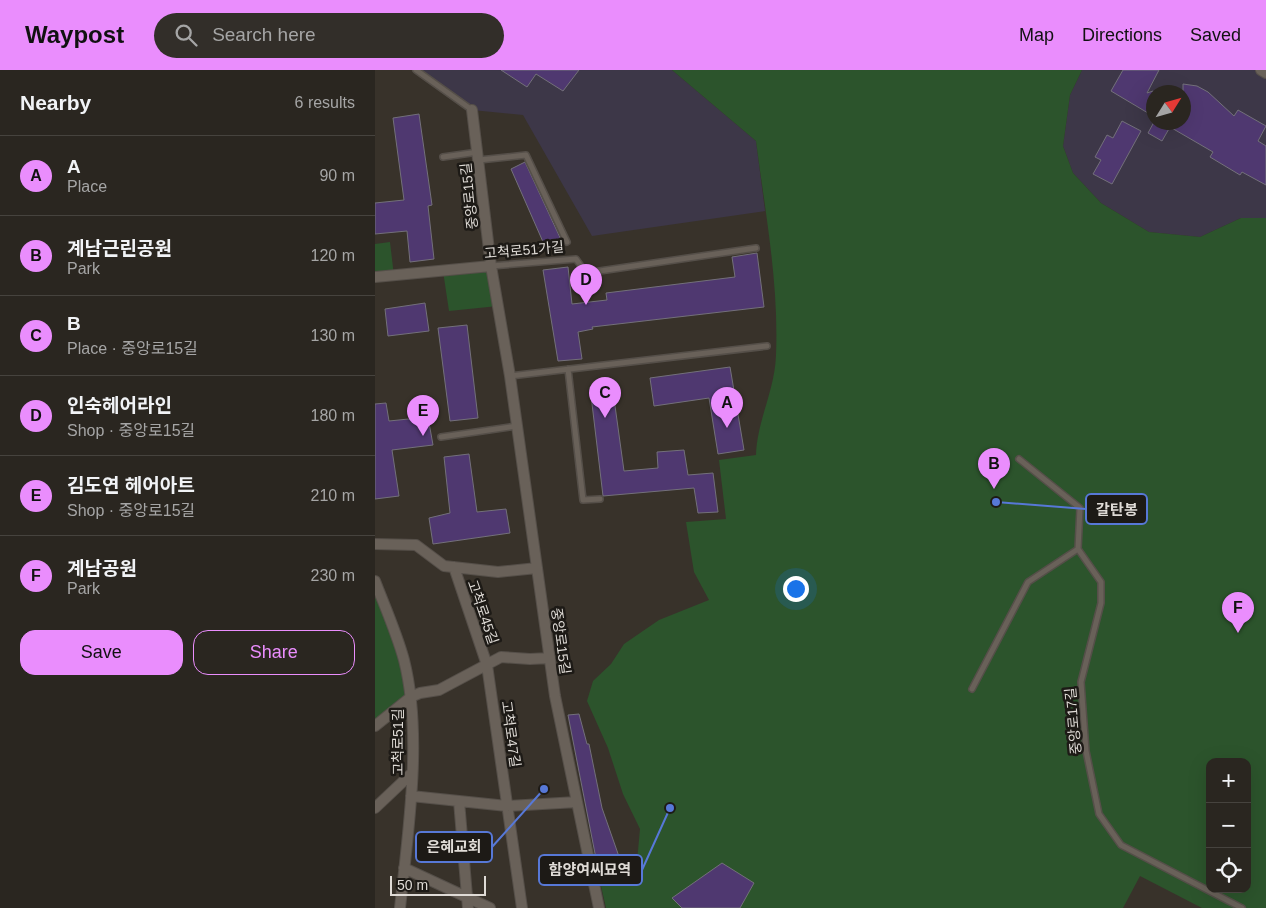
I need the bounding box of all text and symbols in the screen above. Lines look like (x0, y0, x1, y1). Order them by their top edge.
search box (154, 13, 504, 58)
text: Waypost (25, 21, 124, 48)
icon: search (172, 21, 200, 49)
text: Search here (212, 24, 316, 45)
text: Map (1019, 25, 1054, 45)
text: Directions (1082, 25, 1162, 45)
text: Saved (1190, 25, 1241, 45)
north arrow (1146, 85, 1191, 130)
text: Nearby (20, 91, 91, 114)
text: 6 results (295, 94, 355, 111)
text: A (67, 156, 81, 177)
street label: 중앙로15길 (458, 162, 480, 230)
text: A (30, 167, 42, 184)
text: 90 m (319, 167, 355, 184)
text: Place (67, 178, 107, 195)
text: 계남근린공원 (67, 238, 172, 259)
street label: 고척로51가길 (483, 239, 565, 261)
text: B (30, 247, 42, 264)
text: 120 m (311, 247, 355, 264)
text: Park (67, 260, 100, 277)
pin: D (570, 264, 602, 305)
text: B (67, 313, 81, 334)
text: C (30, 327, 42, 344)
text: 130 m (311, 327, 355, 344)
text: Place · 중앙로15길 (67, 340, 198, 357)
pin: C (589, 377, 621, 418)
pin: A (711, 387, 743, 428)
text: 인숙헤어라인 (67, 395, 172, 416)
pin: E (407, 395, 439, 436)
text: D (30, 407, 42, 424)
text: 180 m (311, 407, 355, 424)
text: Shop · 중앙로15길 (67, 422, 195, 439)
pin: B (978, 448, 1010, 489)
text: 김도연 헤어아트 (67, 475, 195, 496)
text: E (31, 487, 41, 504)
text: 210 m (311, 487, 355, 504)
callout: 갈탄봉 (1086, 494, 1147, 524)
text: 갈탄봉 (1096, 501, 1138, 518)
text: Shop · 중앙로15길 (67, 502, 195, 519)
text: 계남공원 (67, 558, 137, 579)
text: F (31, 567, 41, 584)
text: 230 m (311, 567, 355, 584)
your location (783, 576, 809, 602)
street label: 고척로45길 (465, 578, 501, 646)
text: Park (67, 580, 100, 597)
pin: F (1222, 592, 1254, 633)
street label: 중앙로15길 (548, 607, 574, 675)
button: Save (20, 630, 183, 675)
button: Share (193, 630, 355, 675)
street label: 중앙로17길 (1062, 687, 1084, 755)
street label: 고척로47길 (498, 700, 524, 768)
street label: 고척로51길 (390, 708, 406, 776)
map controls (1206, 758, 1251, 893)
button: + (1206, 758, 1251, 803)
button: − (1206, 803, 1251, 848)
callout: 은혜교회 (416, 832, 492, 862)
text: 은혜교회 (426, 838, 482, 855)
button: locate (1206, 848, 1251, 893)
callout: 함양여씨묘역 (539, 855, 642, 885)
text: 함양여씨묘역 (549, 861, 631, 878)
scale bar (390, 873, 486, 896)
text: 50 m (397, 877, 428, 893)

